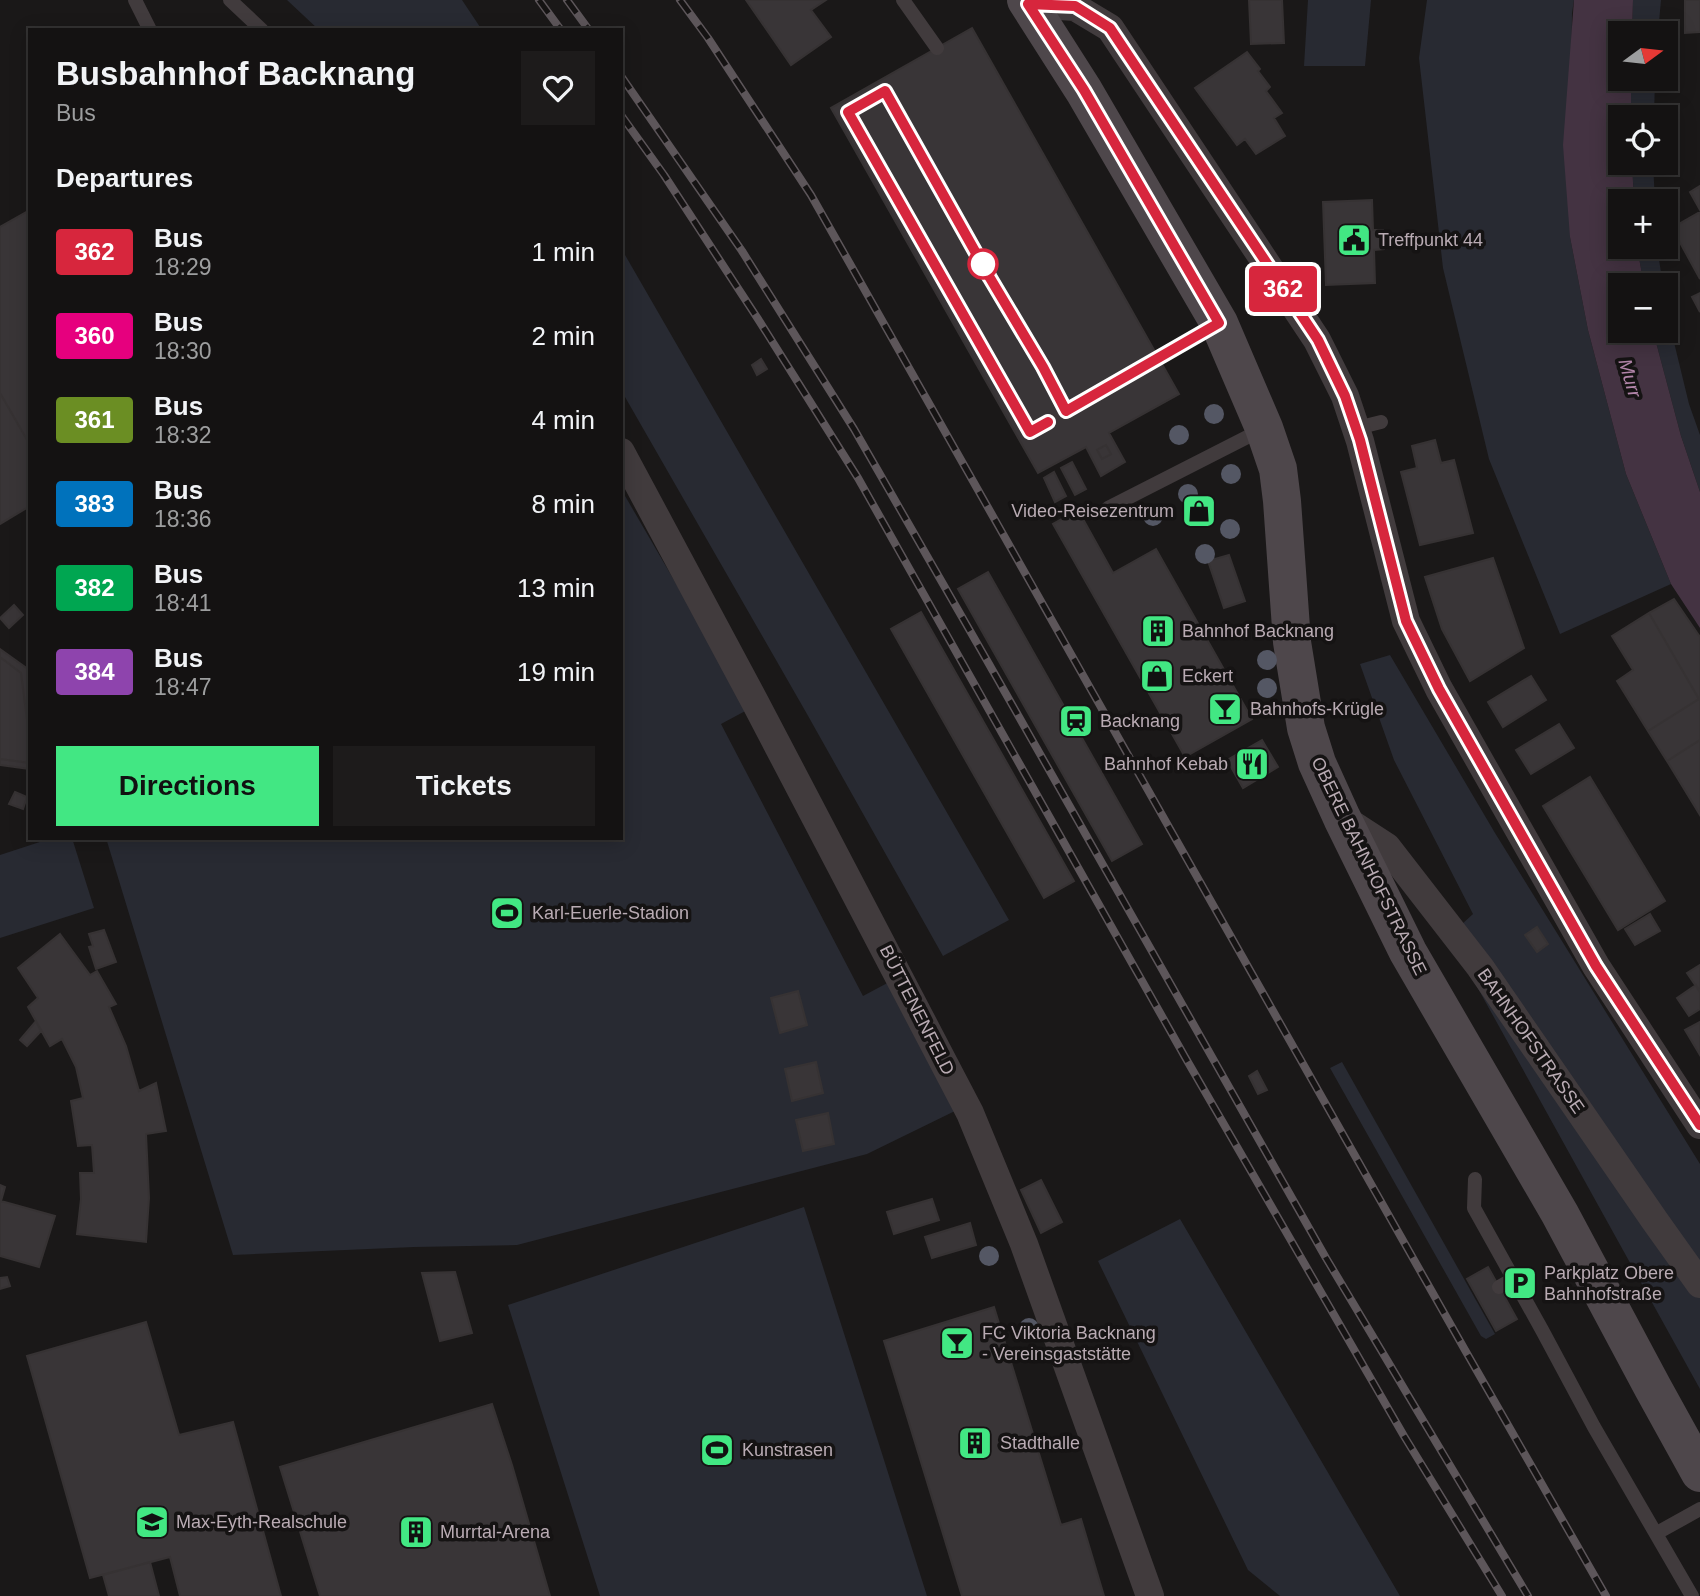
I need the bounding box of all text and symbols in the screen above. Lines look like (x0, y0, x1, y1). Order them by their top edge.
north arrow (1608, 21, 1678, 91)
map controls (1608, 21, 1678, 343)
button: heart (521, 51, 595, 125)
text: Busbahnhof Backnang (56, 55, 415, 92)
text: Bus (56, 100, 96, 126)
button: locate (1608, 105, 1678, 175)
text: Departures (56, 163, 193, 193)
button: + (1608, 189, 1678, 259)
public building icon: Treffpunkt 44 (1335, 221, 1373, 259)
text: Bus (154, 223, 203, 253)
place label: Treffpunkt 44 (1378, 230, 1483, 250)
text: 1 min (531, 237, 595, 267)
text: 362 (74, 238, 115, 265)
unlabelled marker (968, 249, 998, 279)
text: 18:29 (154, 254, 212, 280)
line badge: 362 (1243, 266, 1323, 312)
button: − (1608, 273, 1678, 343)
text: 362 (1263, 275, 1303, 302)
text: Bus (154, 307, 203, 337)
text: 2 min (531, 321, 595, 351)
text: 360 (74, 322, 115, 349)
text: 18:30 (154, 338, 212, 364)
water label: Murr (1615, 356, 1646, 400)
text: Bus (154, 391, 203, 421)
text: 4 min (531, 405, 595, 435)
text: 361 (74, 406, 115, 433)
text: 18:32 (154, 422, 212, 448)
text: Bus (154, 475, 203, 505)
text: 8 min (531, 489, 595, 519)
text: 383 (74, 490, 115, 517)
shop icon: Video-Reisezentrum (1180, 492, 1218, 530)
place label: Video-Reisezentrum (1011, 501, 1174, 521)
text: 18:36 (154, 506, 212, 532)
text: Bus (154, 559, 203, 589)
text: 13 min (517, 573, 595, 603)
text: 382 (74, 574, 115, 601)
text: 18:41 (154, 590, 212, 616)
building icon: Bahnhof Backnang (1139, 612, 1177, 650)
place label: Bahnhof Backnang (1182, 621, 1334, 641)
text: Bus (154, 643, 203, 673)
text: 19 min (517, 657, 595, 687)
shop icon: Eckert (1138, 657, 1176, 695)
text: 384 (74, 658, 115, 685)
place label: Eckert (1182, 666, 1233, 686)
text: 18:47 (154, 674, 212, 700)
bar icon: Bahnhofs-Krügle (1206, 690, 1244, 728)
place label: Bahnhofs-Krügle (1250, 699, 1384, 719)
station icon: Backnang (1057, 702, 1095, 740)
place label: Backnang (1100, 711, 1180, 731)
restaurant icon: Bahnhof Kebab (1233, 745, 1271, 783)
button: Directions (56, 746, 319, 826)
button: Tickets (333, 746, 595, 826)
place label: Bahnhof Kebab (1104, 754, 1228, 774)
street label: OBERE BAHNHOFSTRASSE (1307, 754, 1431, 978)
sports icon: Karl-Euerle-Stadion (488, 894, 526, 932)
place label: Karl-Euerle-Stadion (532, 903, 689, 923)
street label: BÜTTENENFELD (876, 942, 958, 1078)
street label: BAHNHOFSTRASSE (1473, 965, 1589, 1117)
place label: Parkplatz Obere Bahnhofstraße (1544, 1263, 1674, 1304)
parking icon: Parkplatz Obere Bahnhofstraße (1501, 1264, 1539, 1302)
place label: FC Viktoria Backnang - Vereinsgaststätte (982, 1323, 1156, 1364)
bar icon: FC Viktoria Backnang - Vereinsgaststätte (938, 1324, 976, 1362)
building icon: Stadthalle (956, 1424, 994, 1462)
sports icon: Kunstrasen (698, 1431, 736, 1469)
place label: Stadthalle (1000, 1433, 1080, 1453)
place label: Kunstrasen (742, 1440, 833, 1460)
school or university icon: Max-Eyth-Realschule (133, 1503, 171, 1541)
place label: Max-Eyth-Realschule (176, 1512, 347, 1532)
building icon: Murrtal-Arena (397, 1513, 435, 1551)
place label: Murrtal-Arena (440, 1522, 551, 1542)

